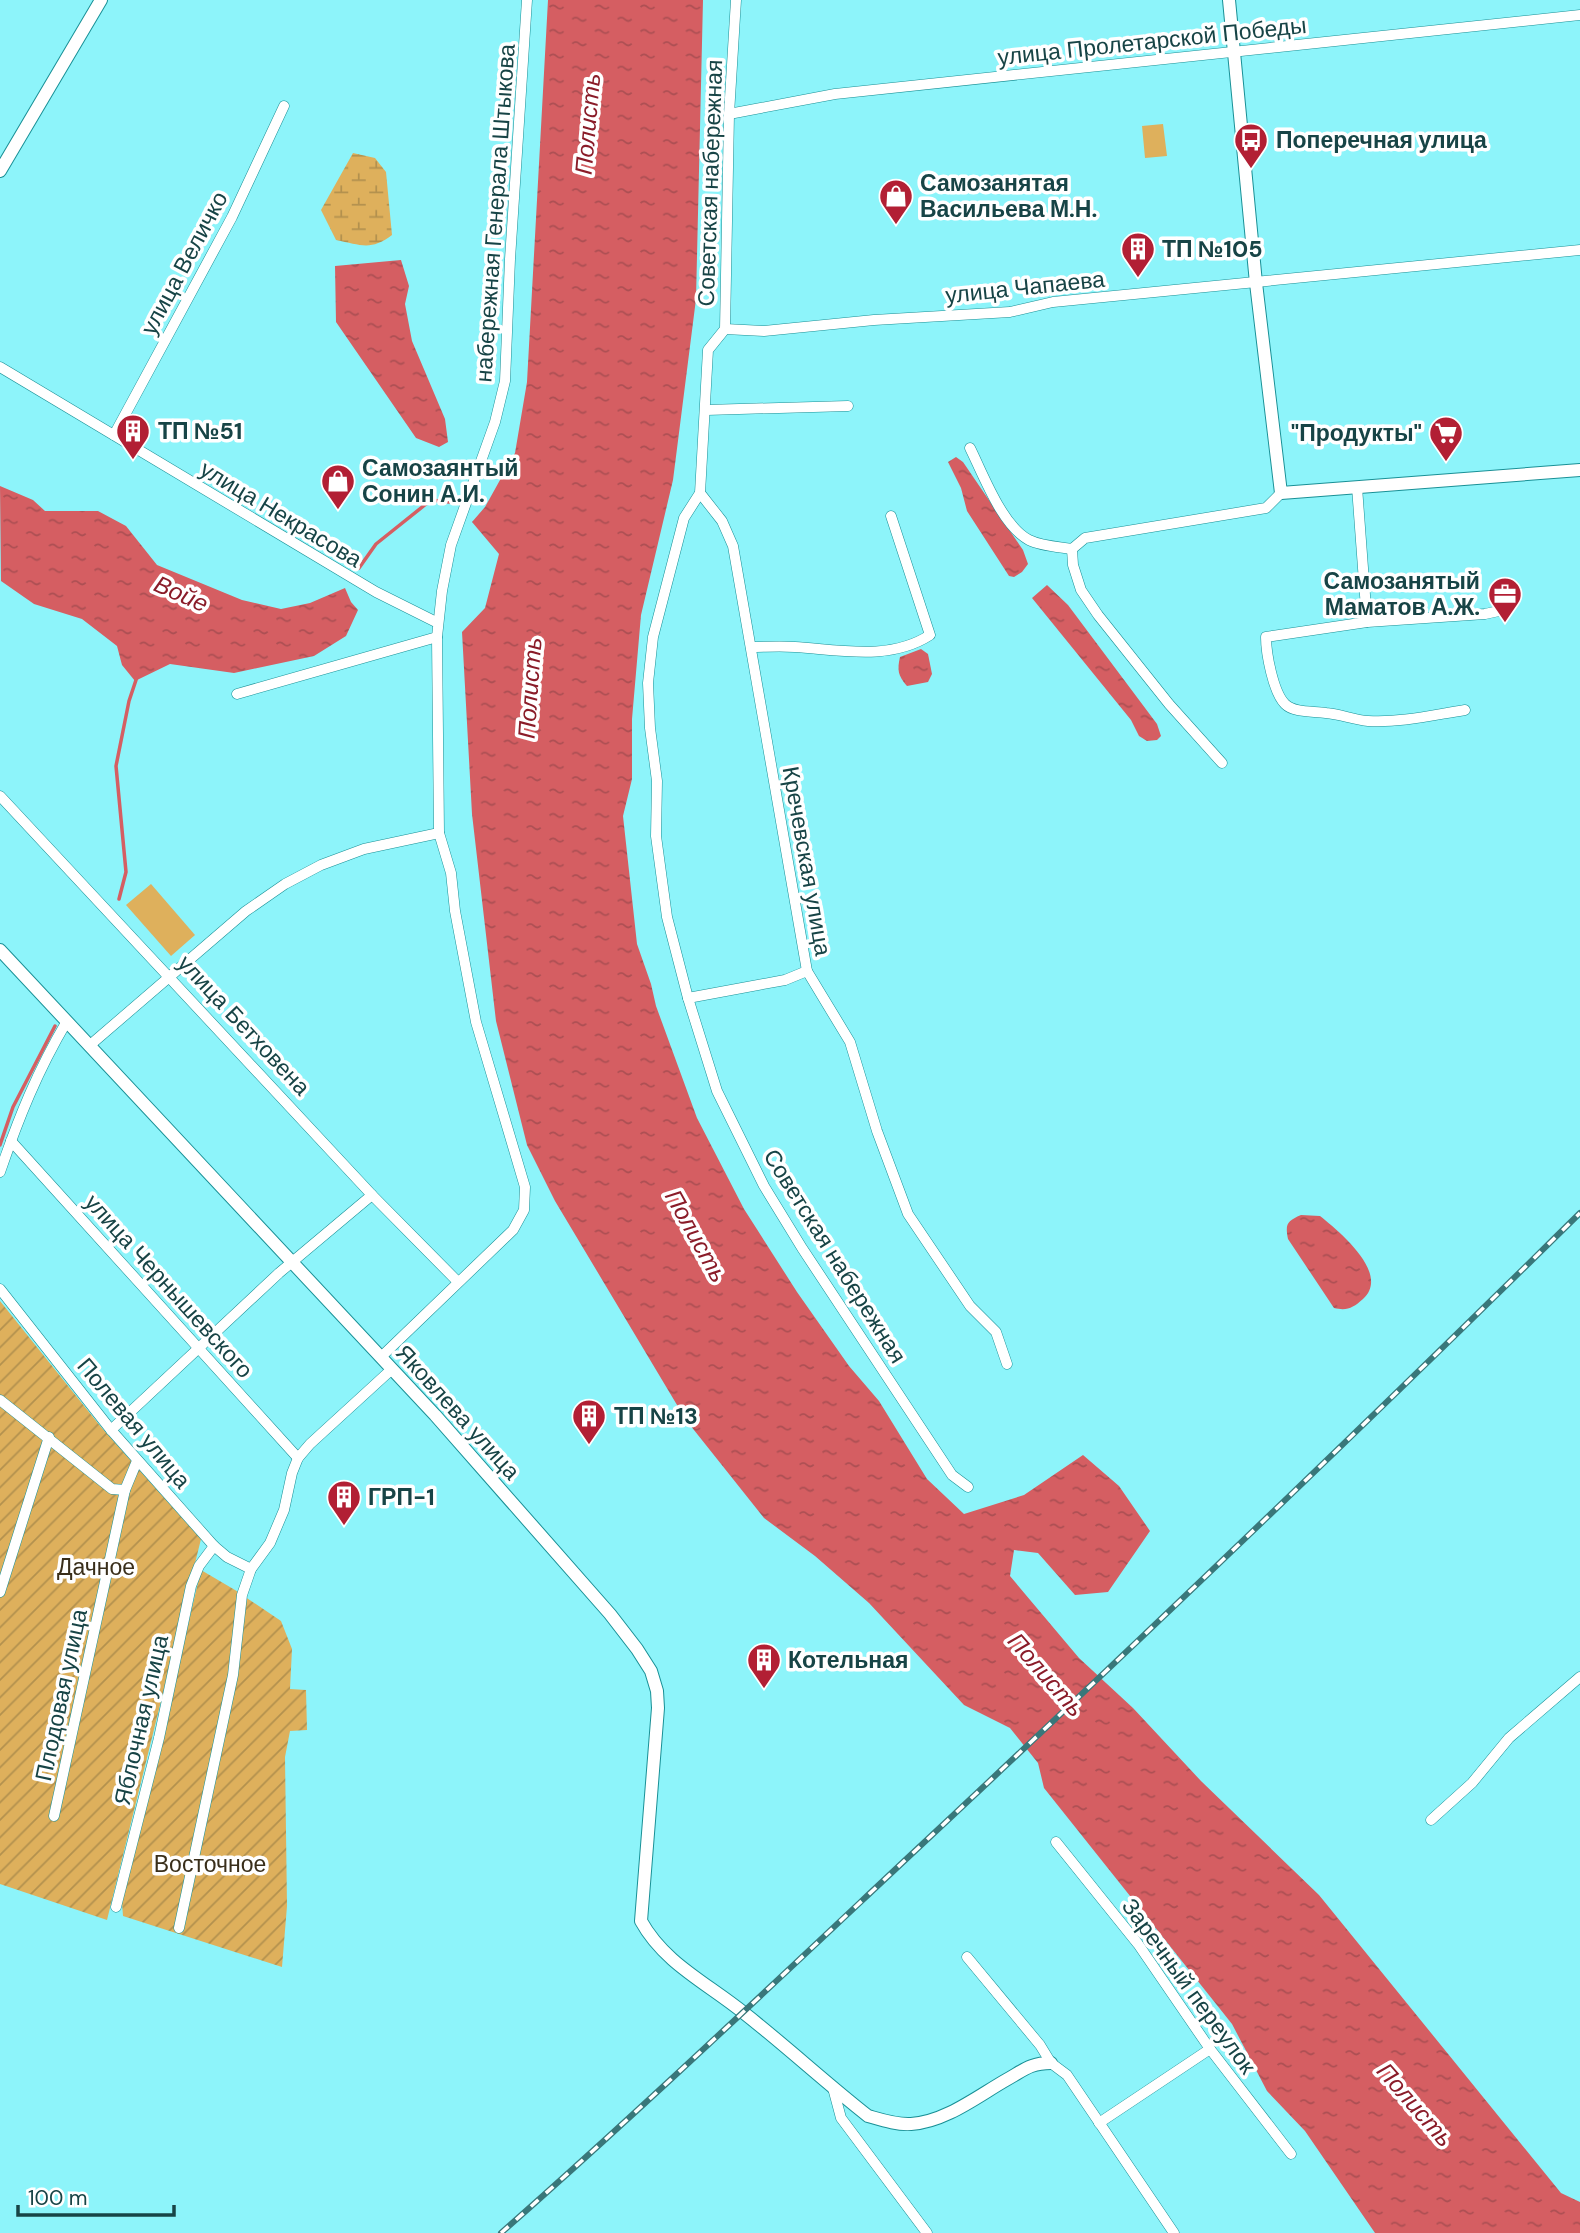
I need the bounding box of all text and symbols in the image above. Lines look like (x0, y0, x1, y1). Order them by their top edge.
street label: улица Пролетарской Победы (996, 10, 1308, 72)
street label: набережная Генерала Штыкова (468, 43, 522, 383)
street label: Советская набережная (691, 59, 729, 307)
water label: Полисть (568, 72, 607, 176)
bus stop icon: Поперечная улица (1232, 121, 1270, 170)
place label: Поперечная улица (1276, 125, 1487, 155)
place label: Самозанятая Васильева М.Н. (920, 168, 1097, 224)
shop icon: Самозанятая Васильева М.Н. (877, 177, 915, 226)
street label: улица Величко (134, 186, 234, 340)
building icon: ТП №105 (1119, 230, 1157, 279)
place label: ТП №105 (1162, 234, 1263, 264)
street label: улица Чапаева (944, 264, 1106, 310)
building icon: ТП №51 (114, 412, 152, 461)
supermarket icon: "Продукты" (1427, 414, 1465, 463)
place label: ТП №51 (158, 416, 242, 446)
place label: "Продукты" (1291, 418, 1422, 448)
place label: Самозаянтый Сонин А.И. (362, 453, 518, 509)
street label: улица Некрасова (195, 454, 368, 574)
shop icon: Самозаянтый Сонин А.И. (319, 462, 357, 511)
place label: Самозанятый Маматов А.Ж. (1324, 566, 1480, 622)
water label: Войе (149, 568, 213, 619)
office icon: Самозанятый Маматов А.Ж. (1486, 575, 1524, 624)
water label: Полисть (510, 636, 549, 740)
street label: Кречевская улица (776, 764, 838, 958)
street label: улица Бетховена (171, 948, 317, 1102)
street label: Советская набережная (757, 1143, 913, 1369)
water label: Полисть (658, 1184, 735, 1288)
street label: улица Чернышевского (78, 1188, 260, 1384)
street label: Яковлева улица (389, 1338, 527, 1486)
street label: Полевая улица (71, 1351, 198, 1495)
building icon: ТП №13 (570, 1397, 608, 1446)
place label: ТП №13 (614, 1401, 698, 1431)
building icon: ГРП-1 (325, 1478, 363, 1527)
place label: ГРП-1 (368, 1482, 435, 1512)
park label: Дачное (57, 1552, 135, 1582)
street label: Плодовая улица (28, 1606, 94, 1784)
water label: Полисть (1001, 1626, 1091, 1723)
street label: Яблочная улица (107, 1632, 175, 1808)
building icon: Котельная (745, 1641, 783, 1690)
place label: Котельная (788, 1645, 908, 1675)
park label: Восточное (154, 1849, 266, 1879)
street label: Заречный переулок (1115, 1892, 1263, 2080)
water label: Полисть (1370, 2056, 1460, 2153)
scale bar (18, 2174, 173, 2218)
text: 100 m (28, 2184, 88, 2212)

